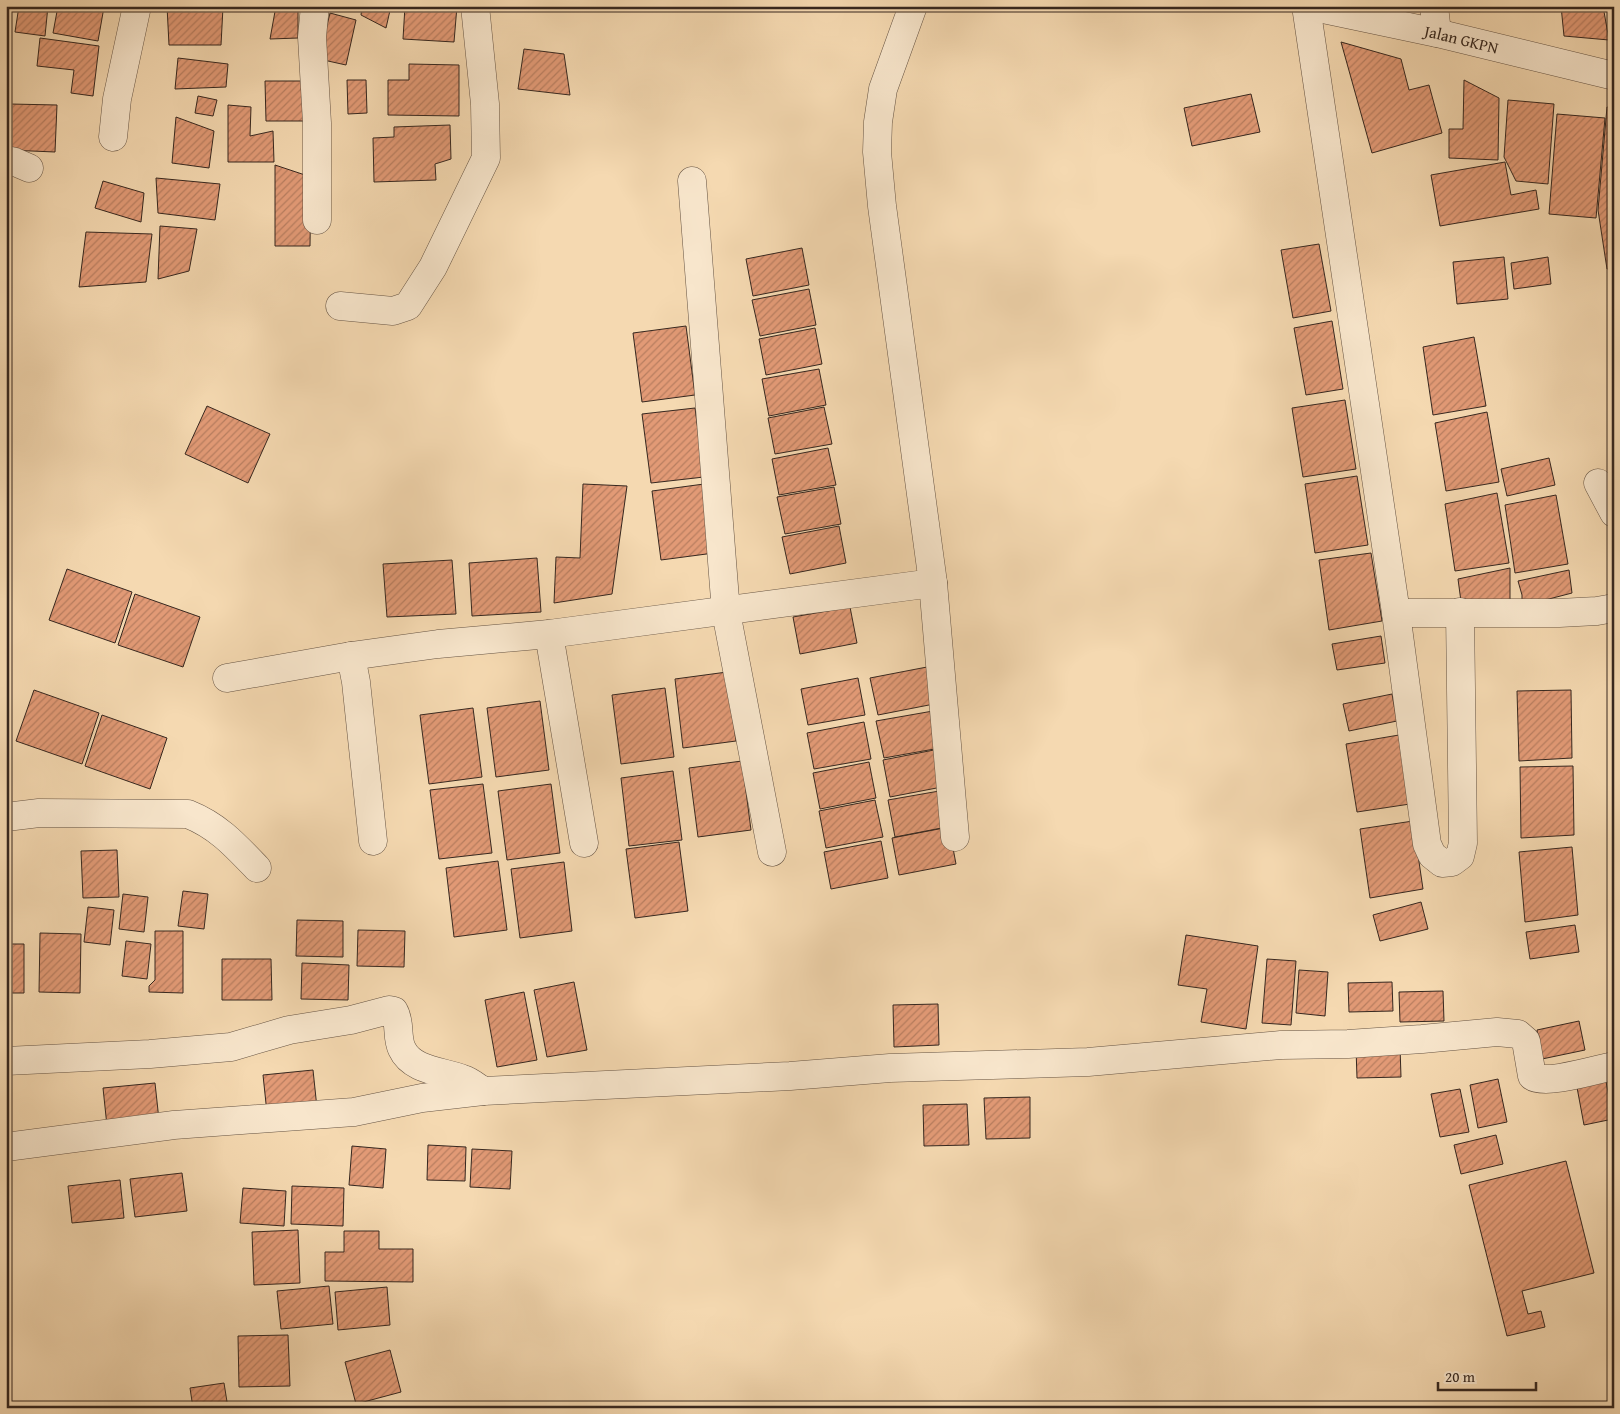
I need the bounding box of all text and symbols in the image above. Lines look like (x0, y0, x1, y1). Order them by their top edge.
street label: Jalan GKPN (1420, 18, 1501, 60)
scale bar (1438, 1359, 1535, 1391)
text: 20 m (1445, 1366, 1476, 1387)

